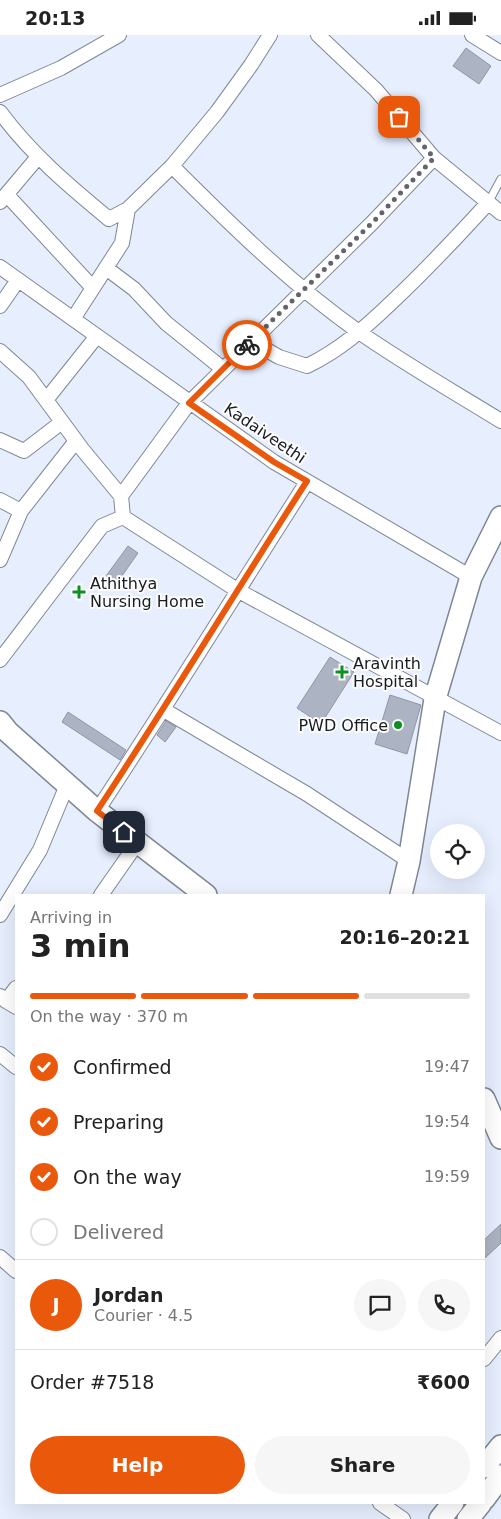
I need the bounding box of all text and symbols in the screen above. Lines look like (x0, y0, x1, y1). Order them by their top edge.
text: 20:13 (25, 7, 85, 29)
pin (378, 96, 420, 138)
icon: bag (385, 103, 413, 131)
courier (222, 320, 272, 370)
icon: bike (233, 331, 261, 359)
street label: Kadaiveethi (221, 399, 309, 467)
place label: Athithya Nursing Home (90, 574, 204, 611)
marker: Athithya Nursing Home (72, 585, 86, 599)
place label: Aravinth Hospital (353, 654, 421, 691)
marker: Aravinth Hospital (335, 665, 349, 679)
place label: PWD Office (298, 716, 388, 735)
marker: PWD Office (392, 719, 404, 731)
pin (103, 811, 145, 853)
icon: home (110, 818, 138, 846)
map controls (430, 824, 485, 879)
button: locate (430, 824, 485, 879)
text: Arriving in (30, 908, 112, 927)
text: 20:16–20:21 (340, 926, 470, 948)
text: 3 min (30, 927, 131, 965)
text: On the way · 370 m (30, 1007, 188, 1026)
icon: check (30, 1053, 58, 1081)
text: Confirmed (73, 1056, 172, 1078)
text: 19:47 (424, 1057, 470, 1076)
icon: check (30, 1108, 58, 1136)
text: Preparing (73, 1111, 164, 1133)
text: 19:54 (424, 1112, 470, 1131)
icon: check (30, 1163, 58, 1191)
text: On the way (73, 1166, 182, 1188)
text: 19:59 (424, 1167, 470, 1186)
text: Delivered (73, 1221, 164, 1243)
button: chat (354, 1279, 406, 1331)
button: phone (418, 1279, 470, 1331)
text: Jordan (94, 1284, 163, 1306)
text: J (52, 1294, 60, 1316)
text: Courier · 4.5 (94, 1306, 193, 1325)
text: Order #7518 (30, 1371, 154, 1393)
text: ₹600 (417, 1371, 470, 1393)
button: Help (30, 1436, 245, 1494)
button: Share (255, 1436, 470, 1494)

